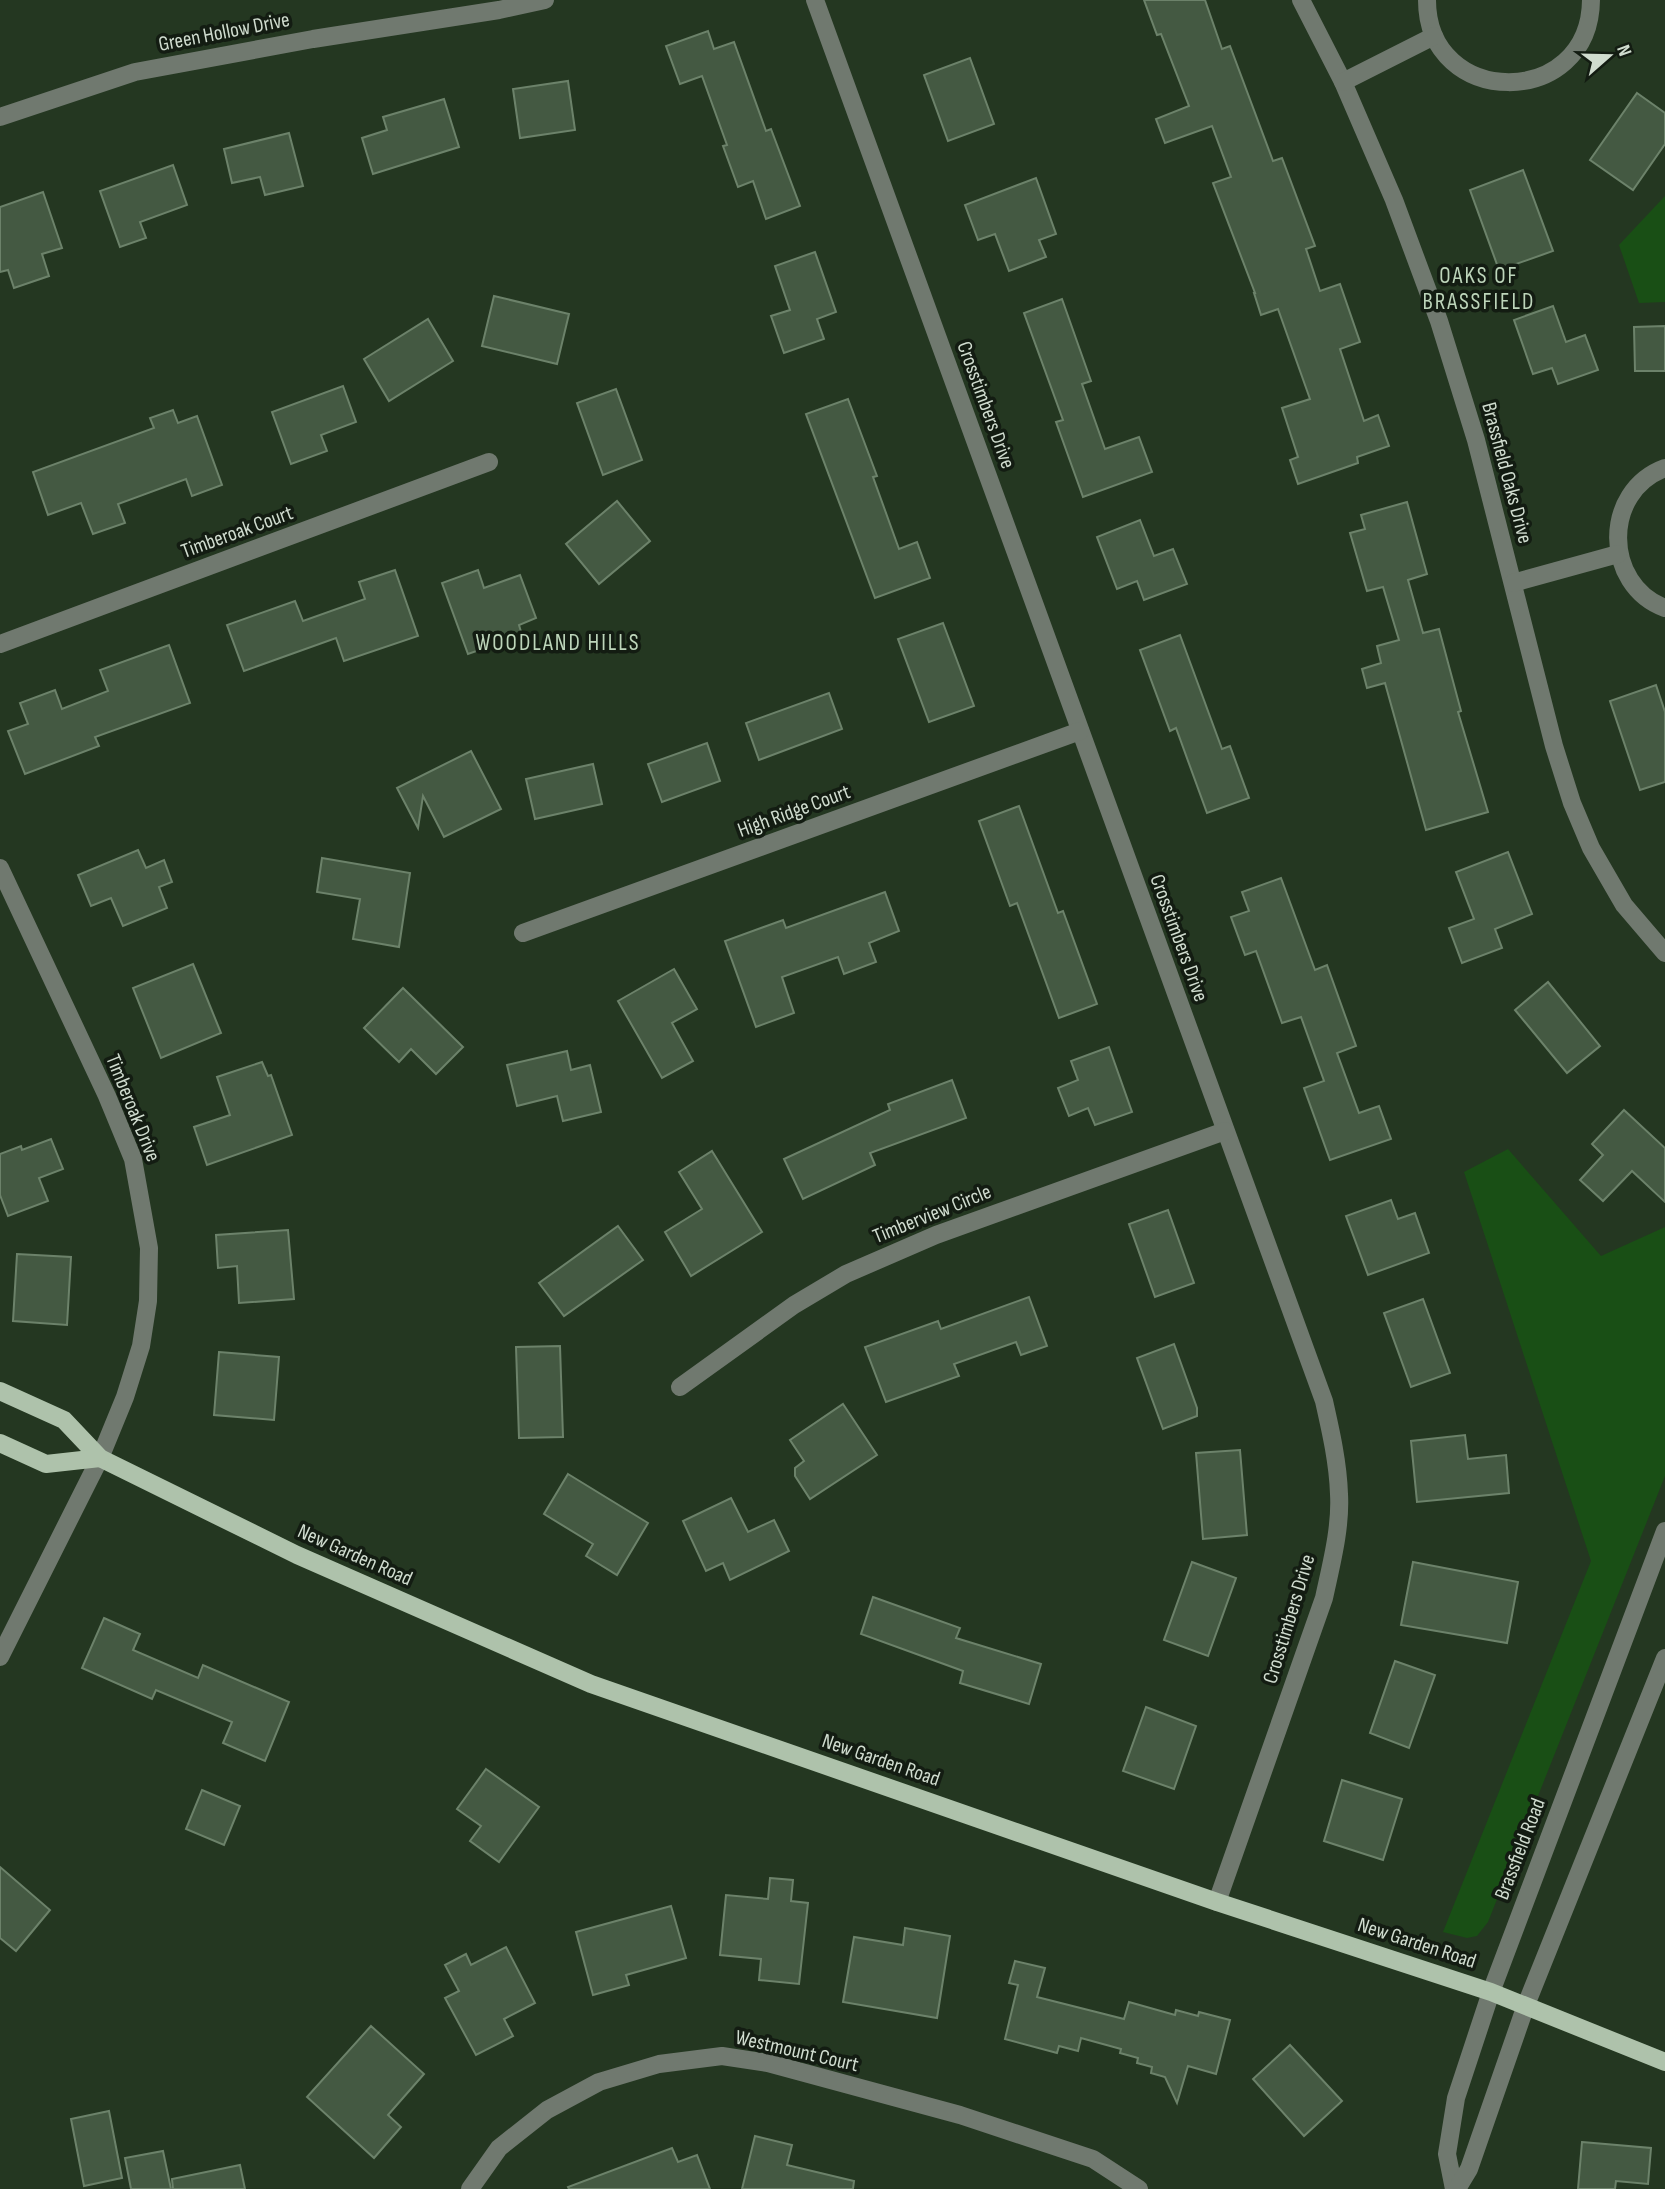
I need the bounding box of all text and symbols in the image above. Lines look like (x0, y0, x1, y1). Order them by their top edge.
street label: Green Hollow Drive (156, 7, 292, 57)
north arrow (1574, 21, 1644, 91)
text: N (1611, 42, 1636, 59)
district label: OAKS OF BRASSFIELD (1423, 262, 1535, 316)
street label: Crosstimbers Drive (951, 338, 1021, 472)
street label: Brassfield Oaks Drive (1476, 400, 1538, 546)
street label: Timberoak Court (178, 500, 296, 564)
district label: WOODLAND HILLS (475, 629, 641, 657)
street label: High Ridge Court (734, 779, 854, 843)
street label: Crosstimbers Drive (1144, 871, 1214, 1005)
street label: Timberoak Drive (100, 1051, 166, 1165)
street label: Timberview Circle (869, 1179, 995, 1249)
street label: New Garden Road (294, 1519, 416, 1591)
street label: Crosstimbers Drive (1258, 1551, 1320, 1687)
street label: New Garden Road (819, 1728, 943, 1792)
street label: Brassfield Road (1489, 1795, 1551, 1903)
street label: New Garden Road (1355, 1912, 1479, 1974)
street label: Westmount Court (733, 2025, 861, 2077)

